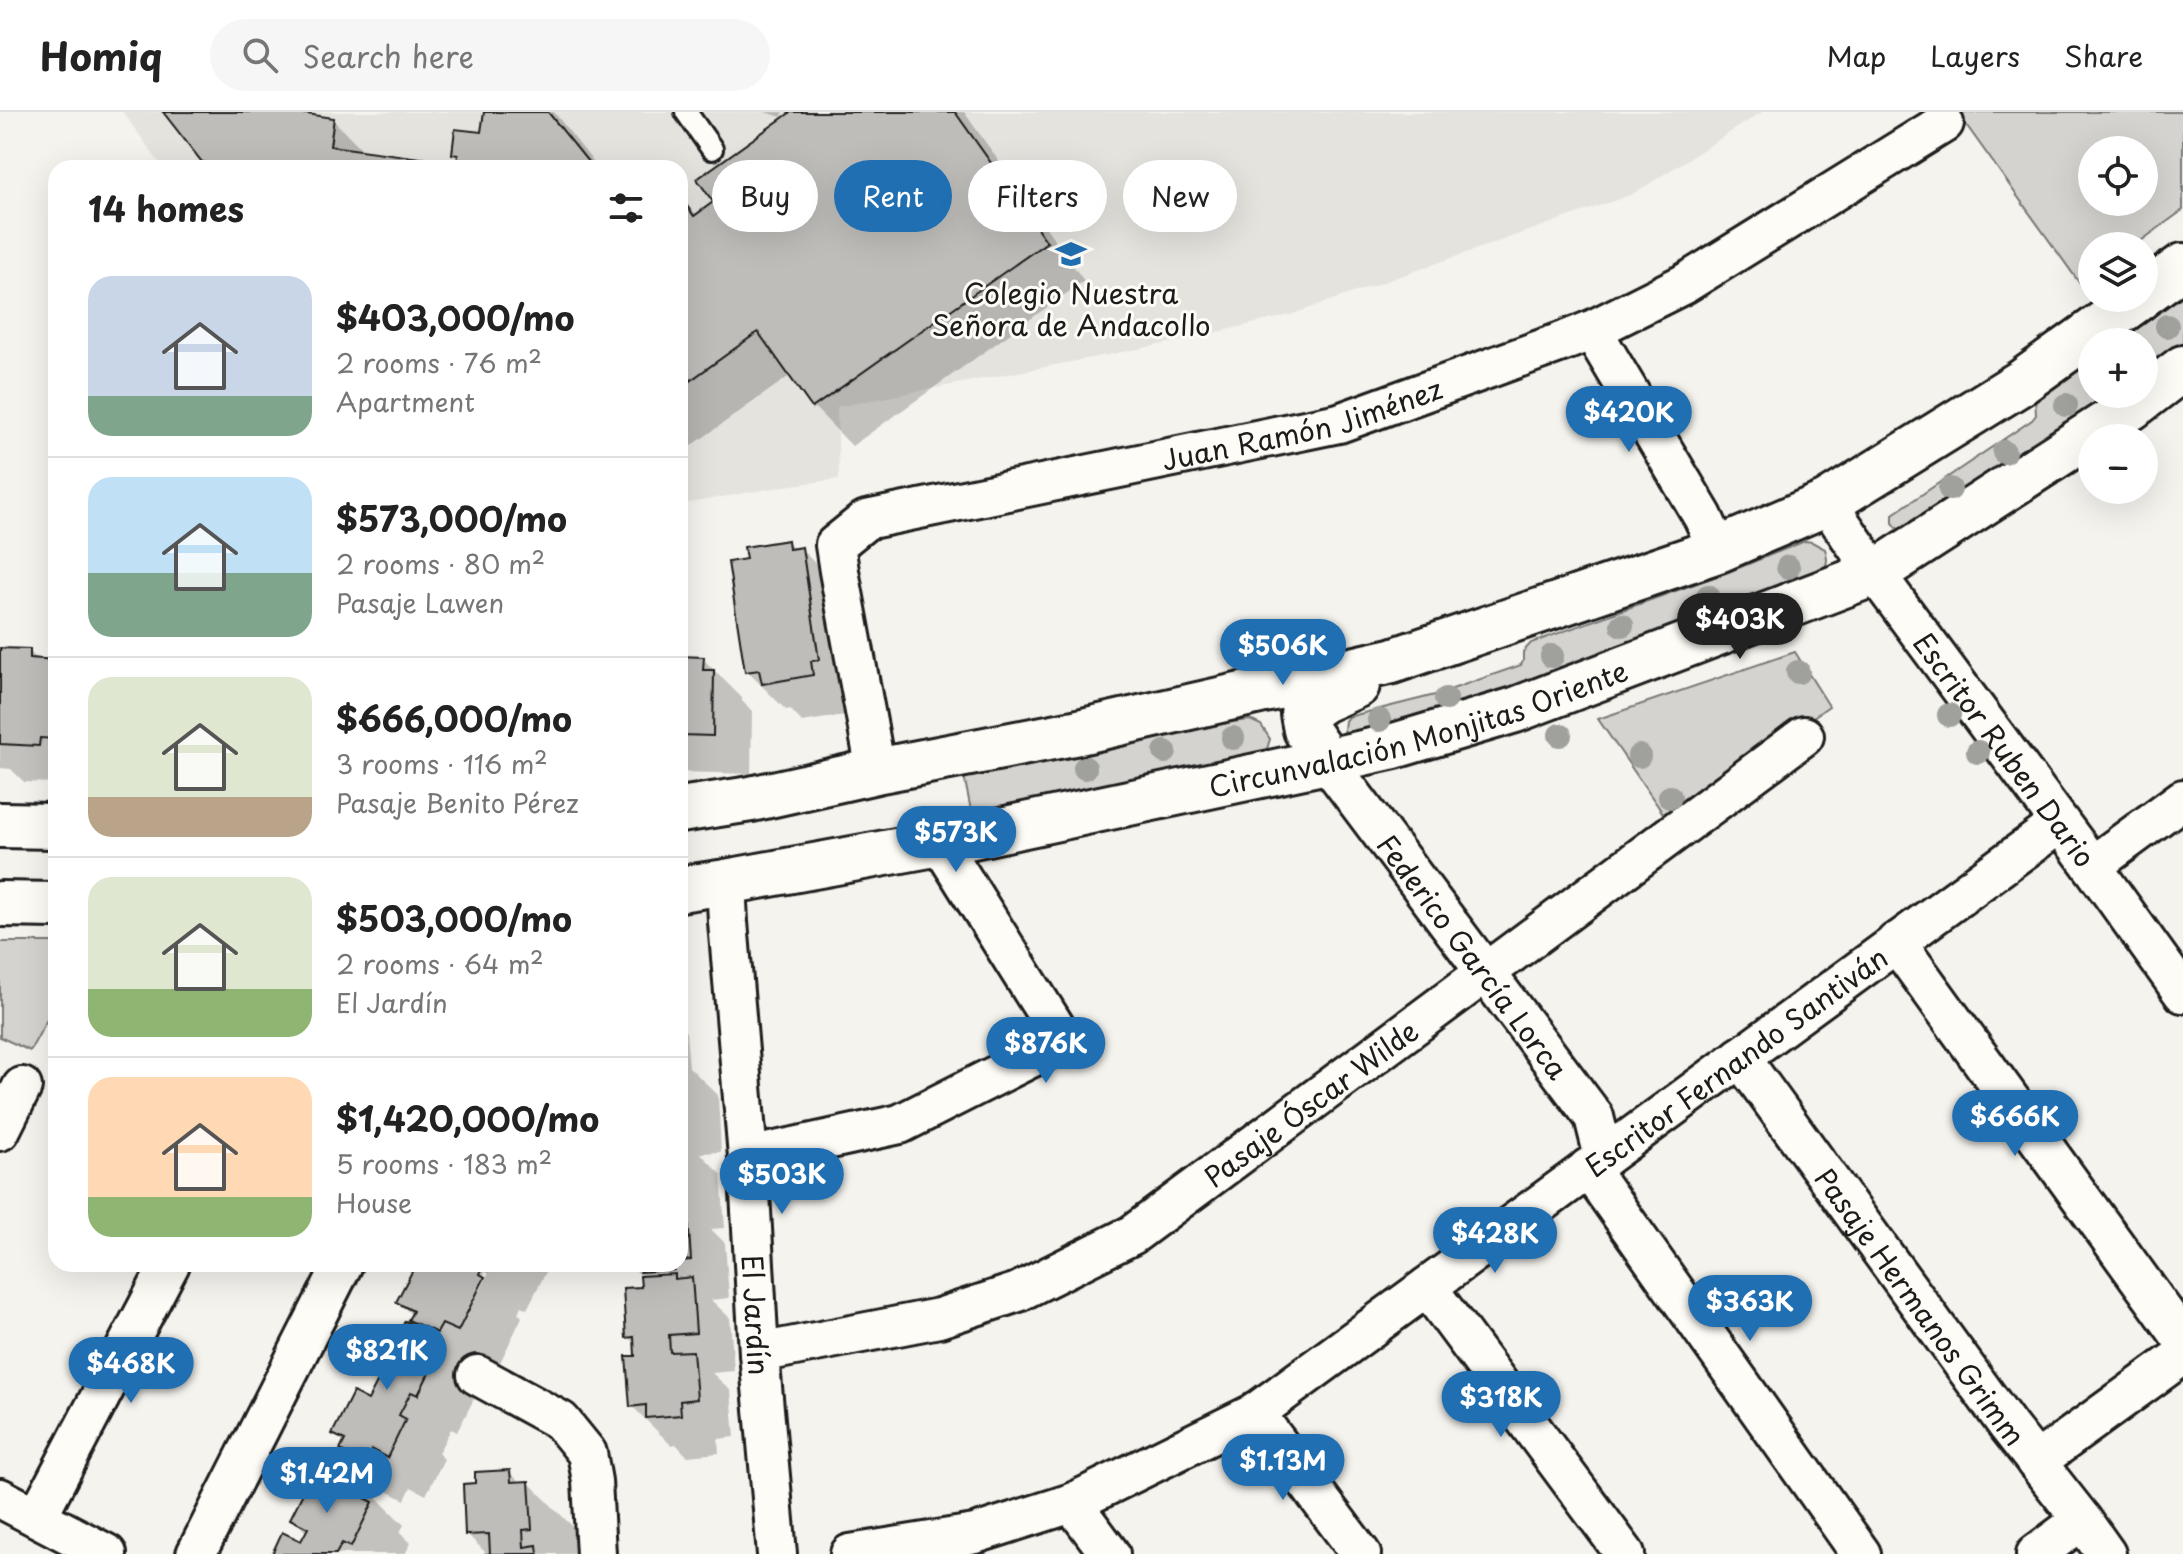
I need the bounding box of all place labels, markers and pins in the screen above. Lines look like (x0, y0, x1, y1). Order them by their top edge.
school or university icon: Colegio Nuestra Señora de Andacollo (1054, 237, 1088, 271)
place label: Colegio Nuestra Señora de Andacollo (931, 271, 1211, 346)
pin: $420K (1573, 386, 1685, 454)
pin: $403K (1684, 593, 1796, 661)
pin: $506K (1227, 619, 1339, 687)
pin: $573K (900, 806, 1012, 874)
pin: $876K (990, 1017, 1102, 1085)
pin: $666K (1959, 1090, 2071, 1158)
pin: $503K (726, 1148, 838, 1216)
pin: $428K (1439, 1207, 1551, 1275)
pin: $363K (1694, 1275, 1806, 1343)
pin: $821K (331, 1324, 443, 1392)
pin: $468K (75, 1337, 187, 1405)
pin: $318K (1445, 1371, 1557, 1439)
pin: $1.13M (1218, 1434, 1348, 1502)
pin: $1.42M (262, 1447, 392, 1515)

